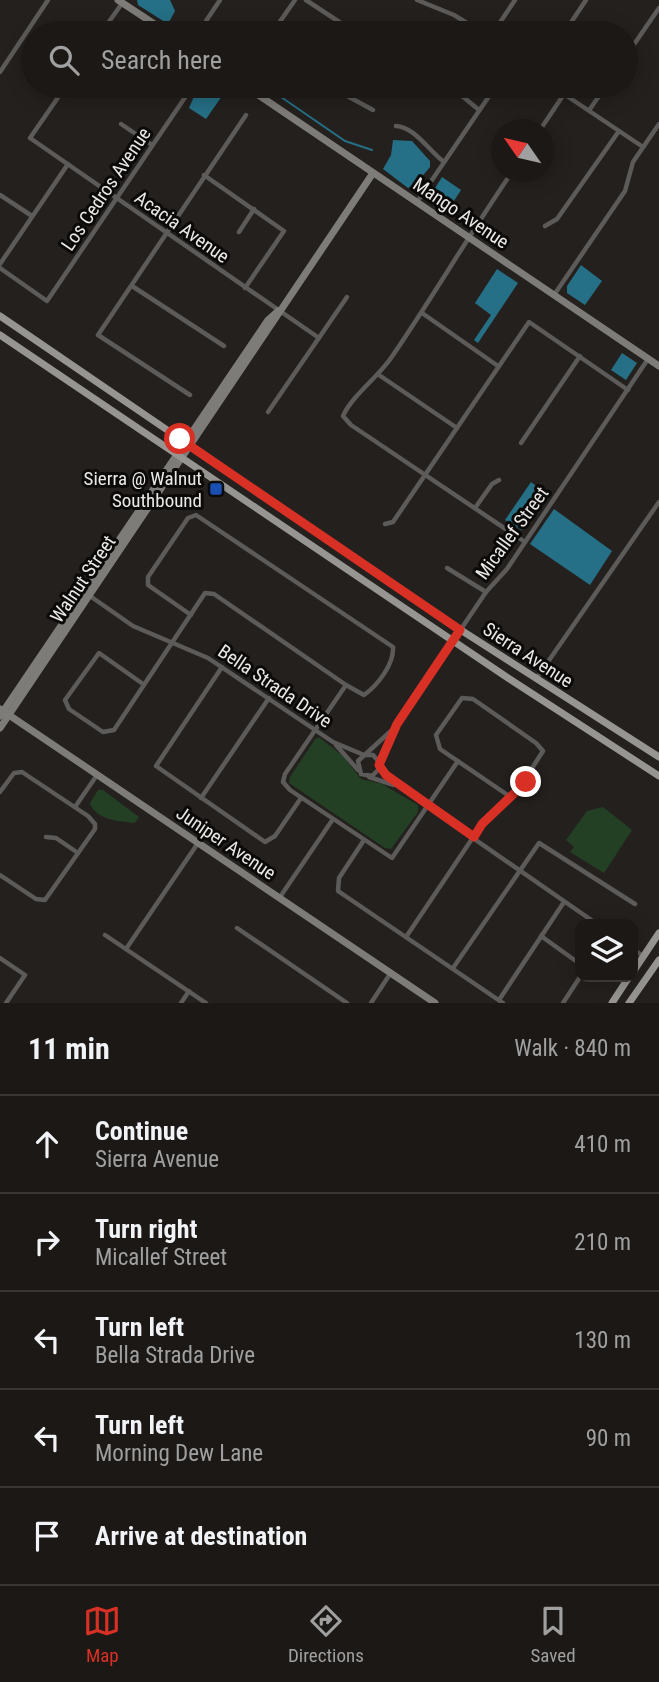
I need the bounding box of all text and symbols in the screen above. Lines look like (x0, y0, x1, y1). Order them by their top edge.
search box (21, 21, 638, 98)
icon: search (45, 41, 83, 79)
text: Search here (101, 45, 222, 75)
north arrow (491, 119, 554, 182)
street label: Los Cedros Avenue (56, 123, 156, 255)
street label: Mango Avenue (409, 173, 513, 254)
street label: Acacia Avenue (130, 186, 234, 268)
route start (164, 423, 195, 454)
place label: Sierra @ Walnut Southbound (84, 467, 202, 512)
marker: Sierra @ Walnut Southbound (208, 481, 224, 497)
street label: Micallef Street (471, 482, 553, 584)
street label: Walnut Street (45, 531, 121, 627)
street label: Sierra Avenue (479, 617, 577, 693)
street label: Bella Strada Drive (214, 639, 336, 733)
route end (510, 766, 541, 797)
street label: Juniper Avenue (172, 801, 280, 885)
map controls (575, 919, 638, 982)
button: layers (575, 919, 638, 982)
text: 11 min (28, 1031, 110, 1066)
text: Walk · 840 m (514, 1035, 631, 1062)
text: Continue (95, 1116, 188, 1146)
icon: ahead (28, 1125, 66, 1163)
text: 410 m (574, 1131, 631, 1158)
text: Sierra Avenue (95, 1146, 219, 1173)
text: Turn right (95, 1214, 197, 1244)
icon: right (28, 1223, 66, 1261)
text: 210 m (574, 1229, 631, 1256)
text: Micallef Street (95, 1244, 227, 1271)
text: Turn left (95, 1312, 184, 1342)
icon: left (28, 1321, 66, 1359)
text: 130 m (574, 1327, 631, 1354)
text: Bella Strada Drive (95, 1342, 255, 1369)
text: Turn left (95, 1410, 184, 1440)
icon: left (28, 1419, 66, 1457)
text: 90 m (586, 1425, 631, 1452)
text: Morning Dew Lane (95, 1440, 263, 1467)
icon: arrive (28, 1517, 66, 1555)
text: Arrive at destination (95, 1521, 307, 1551)
tab: Map (83, 1602, 121, 1667)
tab: Directions (288, 1602, 364, 1667)
tab: Saved (530, 1602, 576, 1667)

